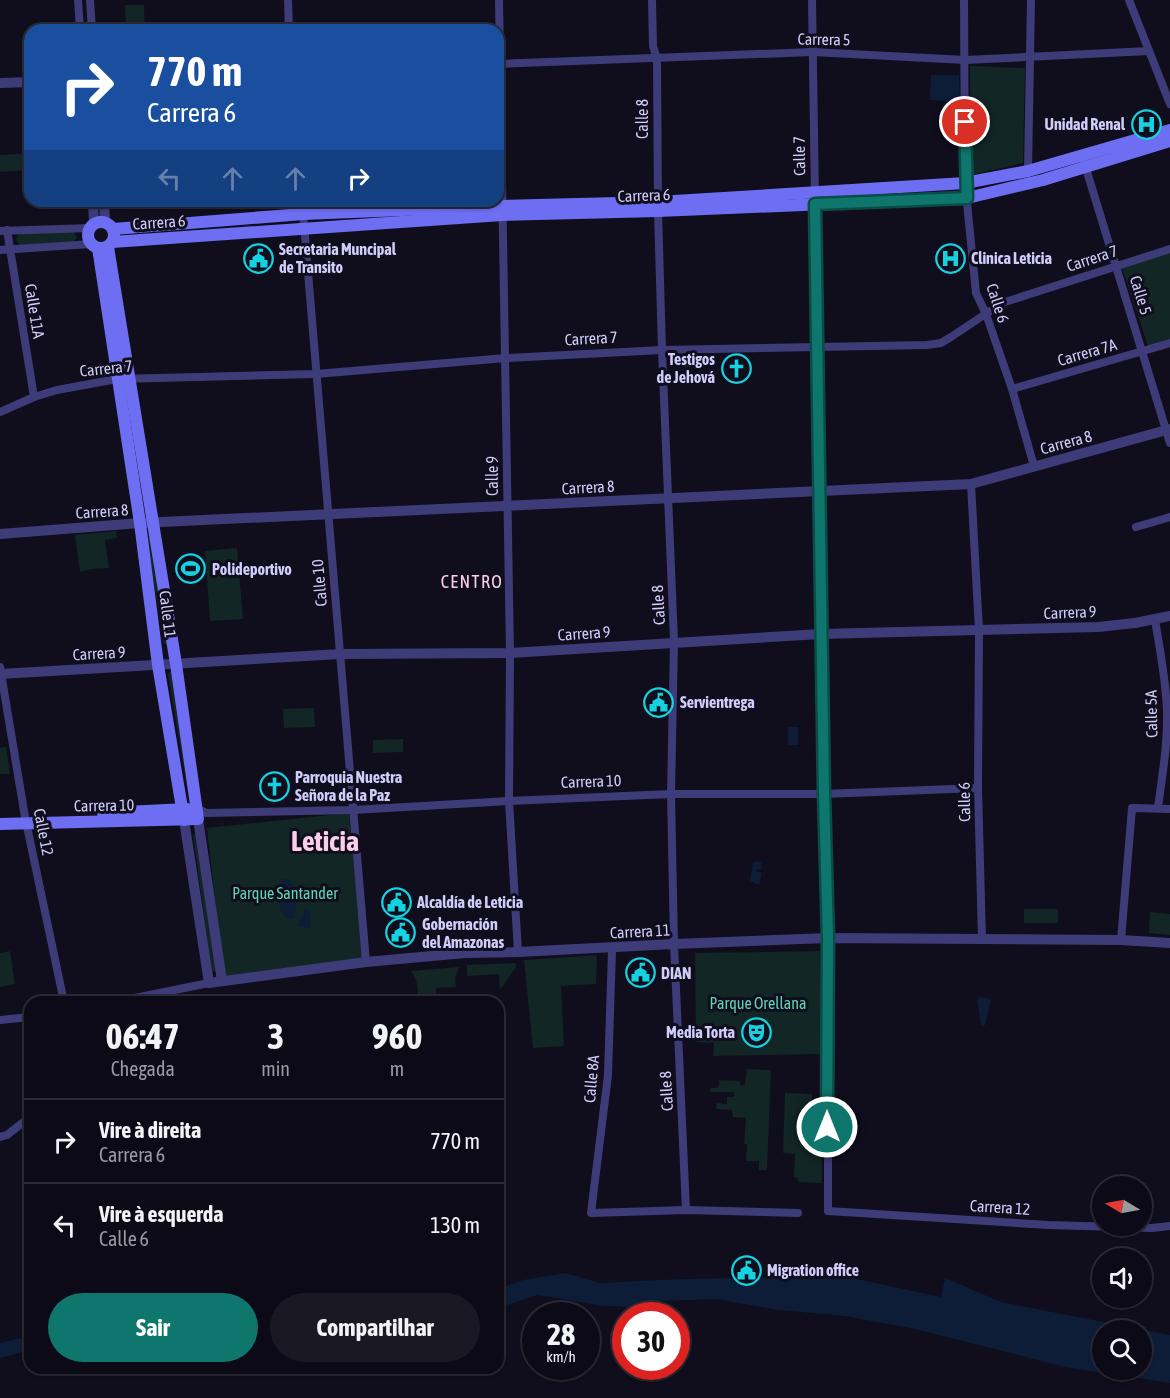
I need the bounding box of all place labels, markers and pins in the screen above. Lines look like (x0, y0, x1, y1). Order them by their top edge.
pin (939, 96, 990, 147)
hospital icon: Unidad Renal (1130, 108, 1162, 140)
place label: Unidad Renal (1045, 115, 1126, 133)
place label: Secretaria Muncipal de Transito (279, 240, 397, 276)
public building icon: Secretaria Muncipal de Transito (242, 242, 274, 274)
hospital icon: Clinica Leticia (934, 242, 966, 274)
place label: Clinica Leticia (971, 249, 1052, 267)
place label: Testigos de Jehová (657, 350, 715, 386)
church icon: Testigos de Jehová (720, 352, 752, 384)
sports icon: Polideportivo (175, 553, 207, 585)
place label: Polideportivo (212, 560, 292, 578)
public building icon: Servientrega (643, 686, 675, 718)
place label: Servientrega (680, 693, 755, 711)
place label: Parroquia Nuestra Señora de la Paz (295, 768, 402, 804)
church icon: Parroquia Nuestra Señora de la Paz (258, 770, 290, 802)
public building icon: Alcaldía de Leticia (380, 886, 412, 918)
place label: Alcaldía de Leticia (416, 893, 523, 911)
place label: Gobernación del Amazonas (422, 915, 504, 951)
public building icon: Gobernación del Amazonas (385, 917, 417, 949)
public building icon: DIAN (624, 957, 656, 989)
place label: DIAN (661, 964, 691, 982)
theatre icon: Media Torta (740, 1016, 772, 1048)
place label: Media Torta (666, 1023, 735, 1041)
public building icon: Migration office (730, 1254, 762, 1286)
place label: Migration office (767, 1261, 859, 1279)

